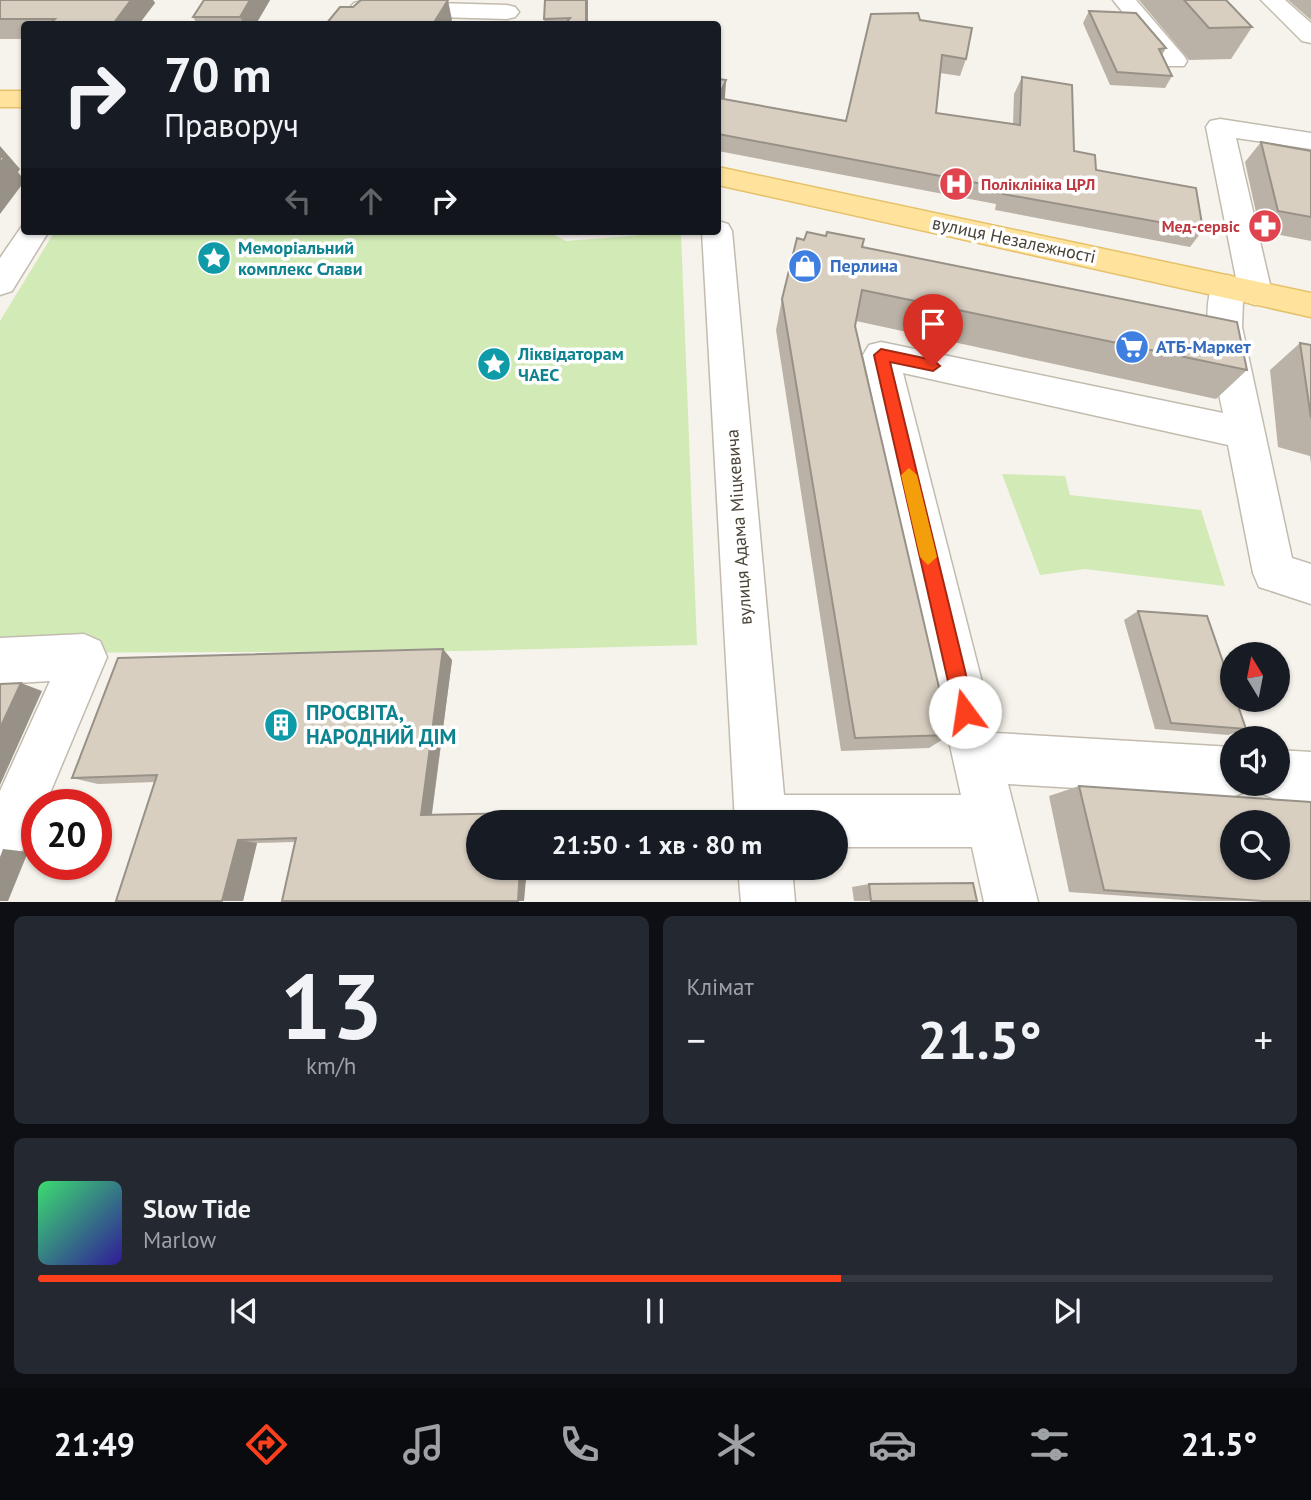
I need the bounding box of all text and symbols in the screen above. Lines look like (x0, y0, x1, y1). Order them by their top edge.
text: 70 m (164, 42, 271, 106)
icon: right (49, 49, 140, 140)
text: Праворуч (164, 104, 299, 146)
hospital icon: Поліклініка ЦРЛ (937, 165, 975, 203)
place label: Поліклініка ЦРЛ (981, 174, 1095, 194)
icon: left (279, 182, 317, 220)
icon: ahead (352, 182, 390, 220)
icon: right (425, 182, 463, 220)
pharmacy icon: Мед-сервіс (1246, 207, 1284, 245)
street label: вулиця Незалежності (930, 211, 1098, 268)
place label: Мед-сервіс (1162, 216, 1240, 236)
place label: Меморіальний комплекс Слави (238, 236, 362, 280)
place icon: Меморіальний комплекс Слави (195, 239, 233, 277)
shop icon: Перлина (786, 247, 824, 285)
place label: Перлина (830, 254, 898, 277)
pin (903, 294, 963, 366)
icon: arrive (914, 305, 952, 343)
supermarket icon: АТБ-Маркет (1113, 328, 1151, 366)
place label: АТБ-Маркет (1156, 335, 1251, 358)
place label: Ліквідаторам ЧАЕС (517, 342, 624, 386)
place icon: Ліквідаторам ЧАЕС (475, 345, 513, 383)
street label: вулиця Адама Міцкевича (720, 428, 757, 626)
north arrow (1220, 642, 1290, 712)
map controls (1220, 642, 1290, 880)
position arrow (928, 675, 1002, 749)
place label: ПРОСВІТА, НАРОДНИЙ ДІМ (306, 699, 456, 750)
building icon: ПРОСВІТА, НАРОДНИЙ ДІМ (262, 706, 300, 744)
button: sound (1220, 726, 1290, 796)
speed limit sign: 20 (21, 789, 112, 880)
button: search (1220, 810, 1290, 880)
text: 21:50 · 1 хв · 80 m (552, 828, 762, 861)
text: 13 (280, 946, 383, 1064)
text: Клімат (687, 972, 754, 1001)
text: 21.5° (918, 1006, 1042, 1073)
text: − (687, 1015, 706, 1064)
text: + (1254, 1015, 1273, 1064)
text: km/h (306, 1051, 356, 1080)
text: Slow Tide (143, 1192, 251, 1225)
text: Marlow (143, 1225, 216, 1254)
icon: previous (225, 1292, 263, 1330)
icon: pause (636, 1292, 674, 1330)
icon: next (1048, 1292, 1086, 1330)
icon: directions (242, 1420, 291, 1469)
icon: music (399, 1420, 448, 1469)
icon: phone (555, 1420, 604, 1469)
icon: climate (712, 1420, 761, 1469)
icon: car (868, 1420, 917, 1469)
icon: filters (1025, 1420, 1074, 1469)
text: 21:49 (54, 1423, 135, 1465)
text: 21.5° (1181, 1423, 1257, 1465)

